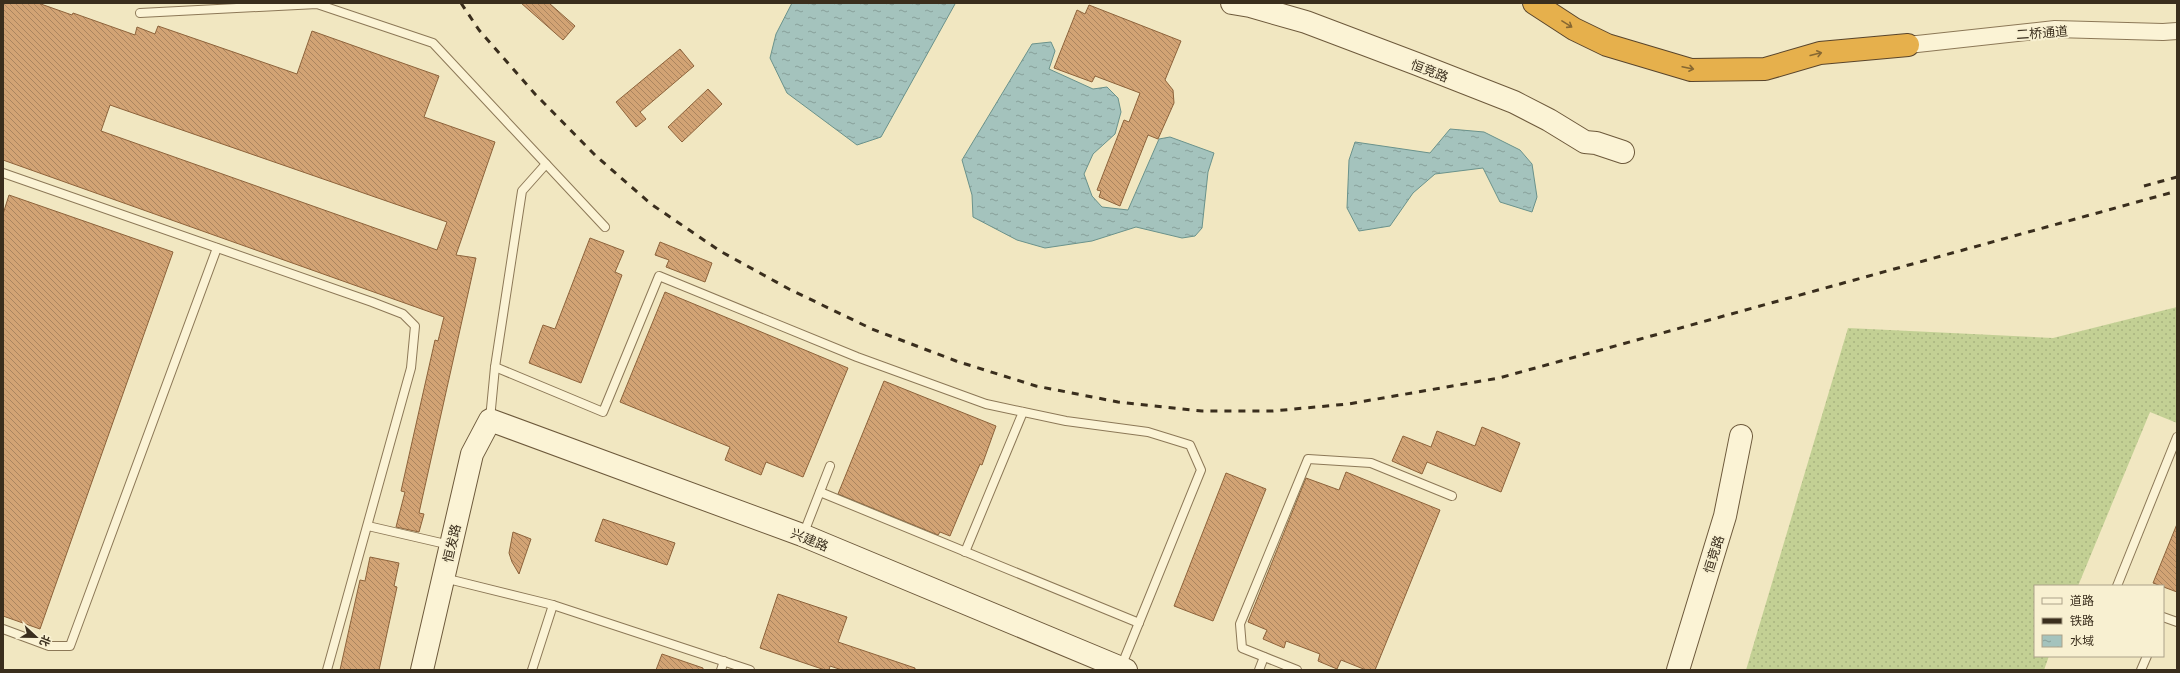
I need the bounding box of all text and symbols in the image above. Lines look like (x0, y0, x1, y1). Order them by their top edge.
one-way arrow (1561, 20, 1572, 28)
street label: 二桥通道 (2015, 22, 2069, 42)
one-way arrow (1809, 50, 1822, 58)
street label: 恒竞路 (1409, 55, 1451, 85)
one-way arrow (1681, 65, 1694, 73)
street label: 恒发路 (438, 522, 464, 564)
street label: 兴建路 (789, 524, 831, 554)
street label: 恒竞路 (1699, 533, 1727, 575)
legend (2034, 585, 2164, 657)
text: 道路 (2070, 592, 2094, 608)
text: 铁路 (2070, 612, 2094, 628)
north arrow (16, 617, 56, 657)
text: 水域 (2070, 632, 2094, 648)
text: 北 (37, 633, 55, 649)

